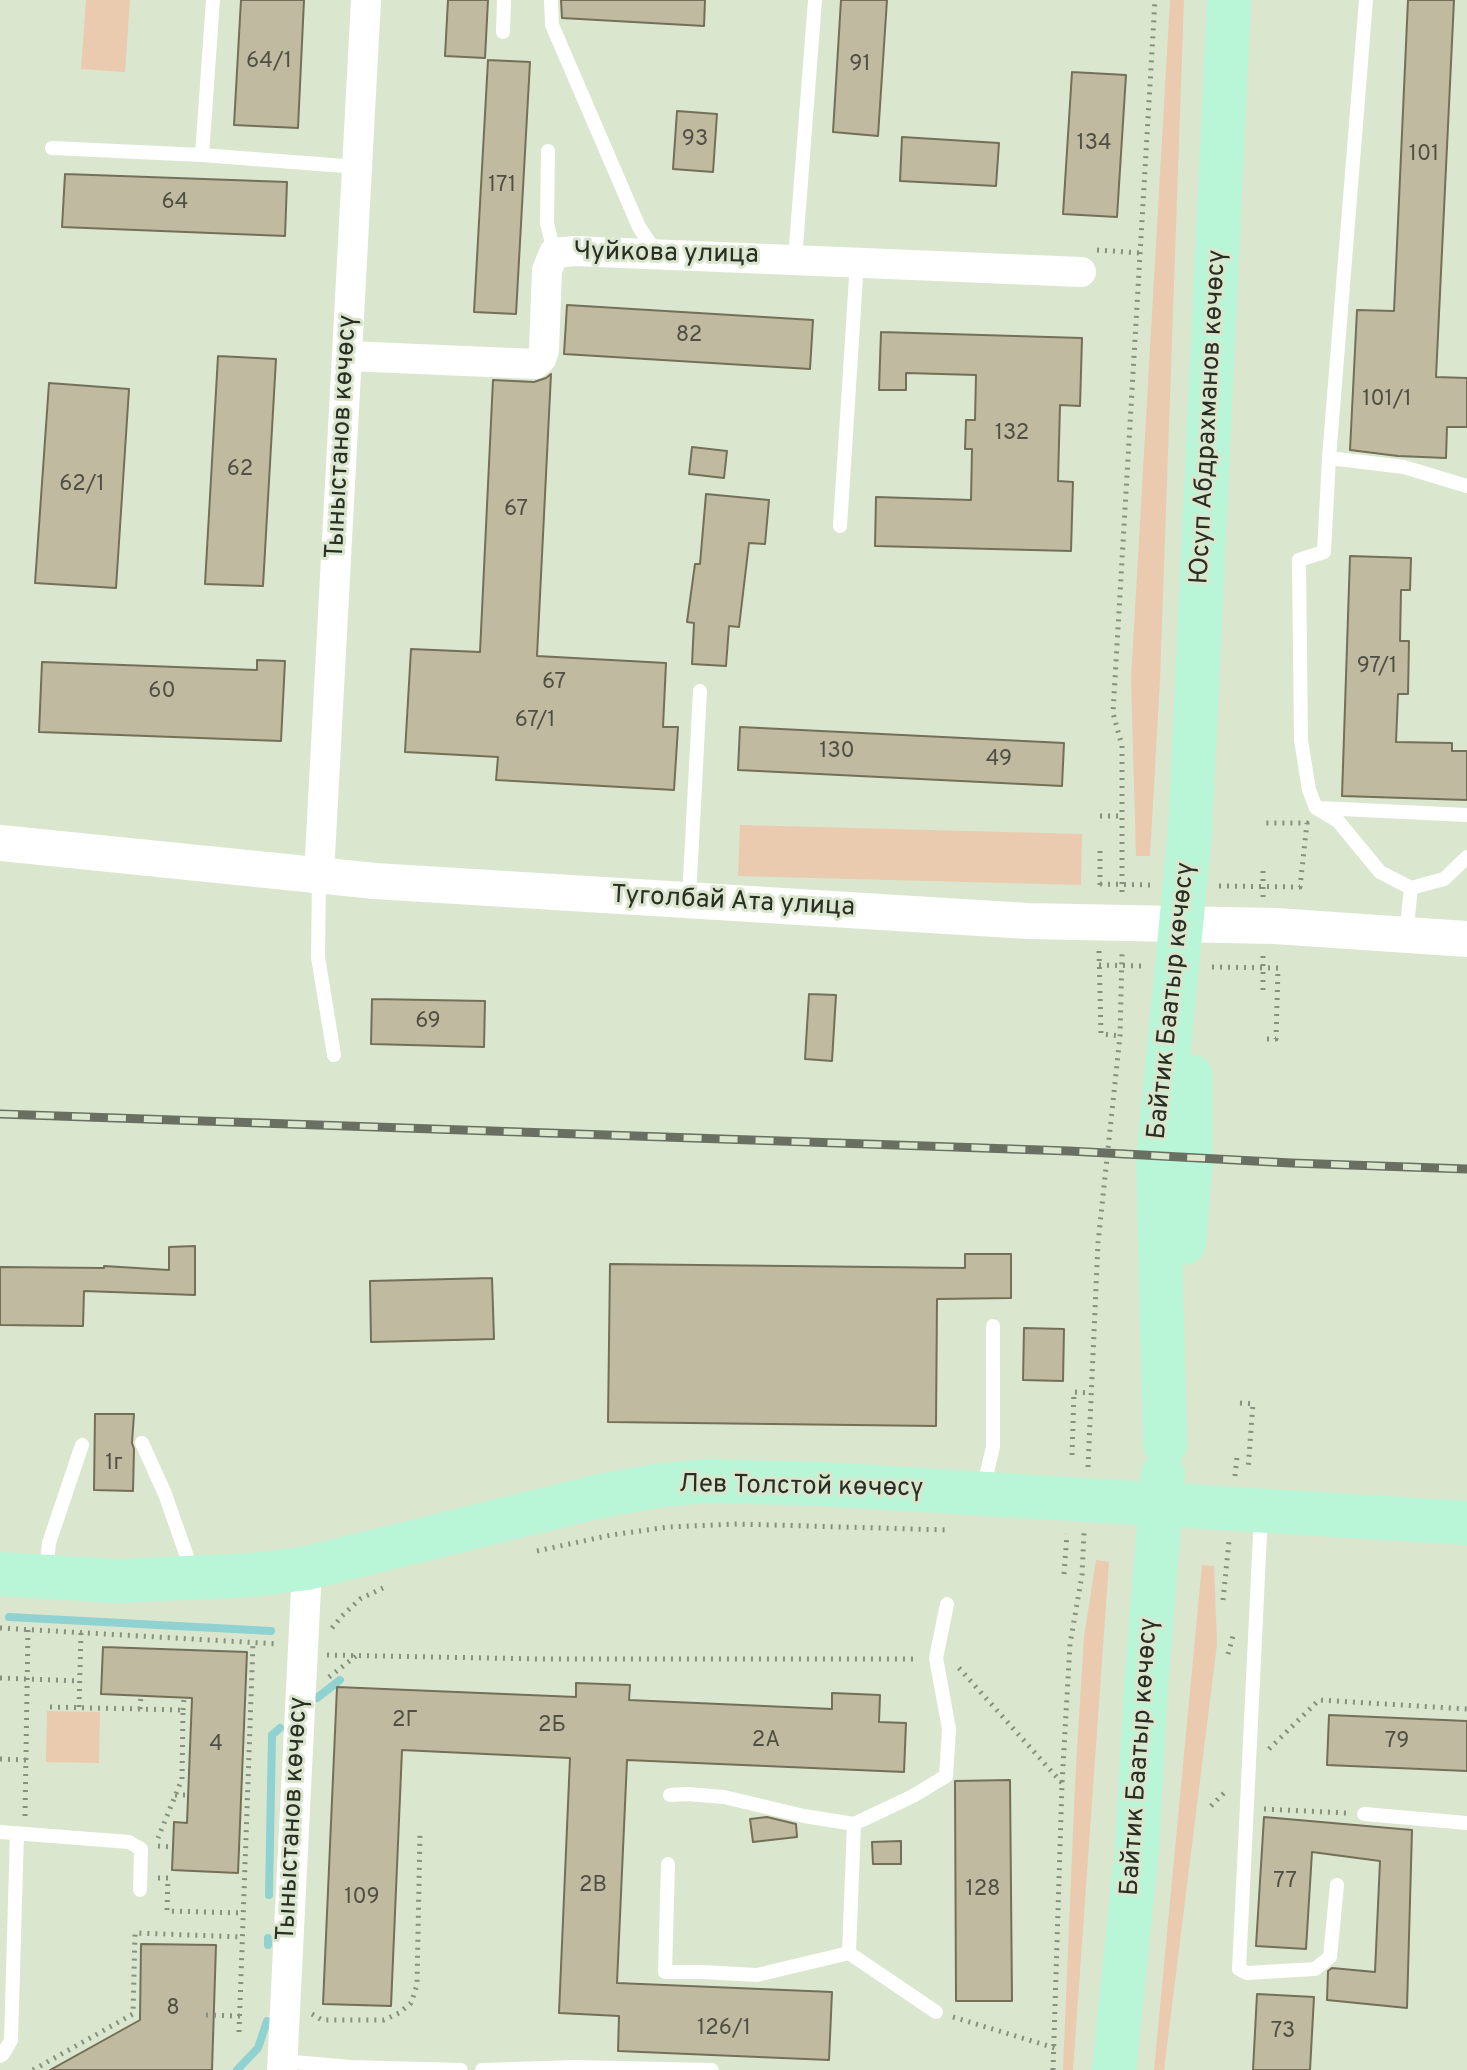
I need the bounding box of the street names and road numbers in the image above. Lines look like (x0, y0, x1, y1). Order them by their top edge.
street label: Чуйкова улица (573, 238, 759, 272)
street label: Юсуп Абдрахманов көчөсү (1186, 249, 1234, 585)
street label: Тыныстанов көчөсү (321, 314, 365, 560)
street label: Байтик Баатыр көчөсү (1143, 861, 1203, 1141)
street label: Туголбай Ата улица (610, 881, 856, 925)
street label: Лев Толстой көчөсү (678, 1470, 924, 1506)
street label: Байтик Баатыр көчөсү (1116, 1617, 1166, 1897)
street label: Тыныстанов көчөсү (272, 1696, 316, 1942)

